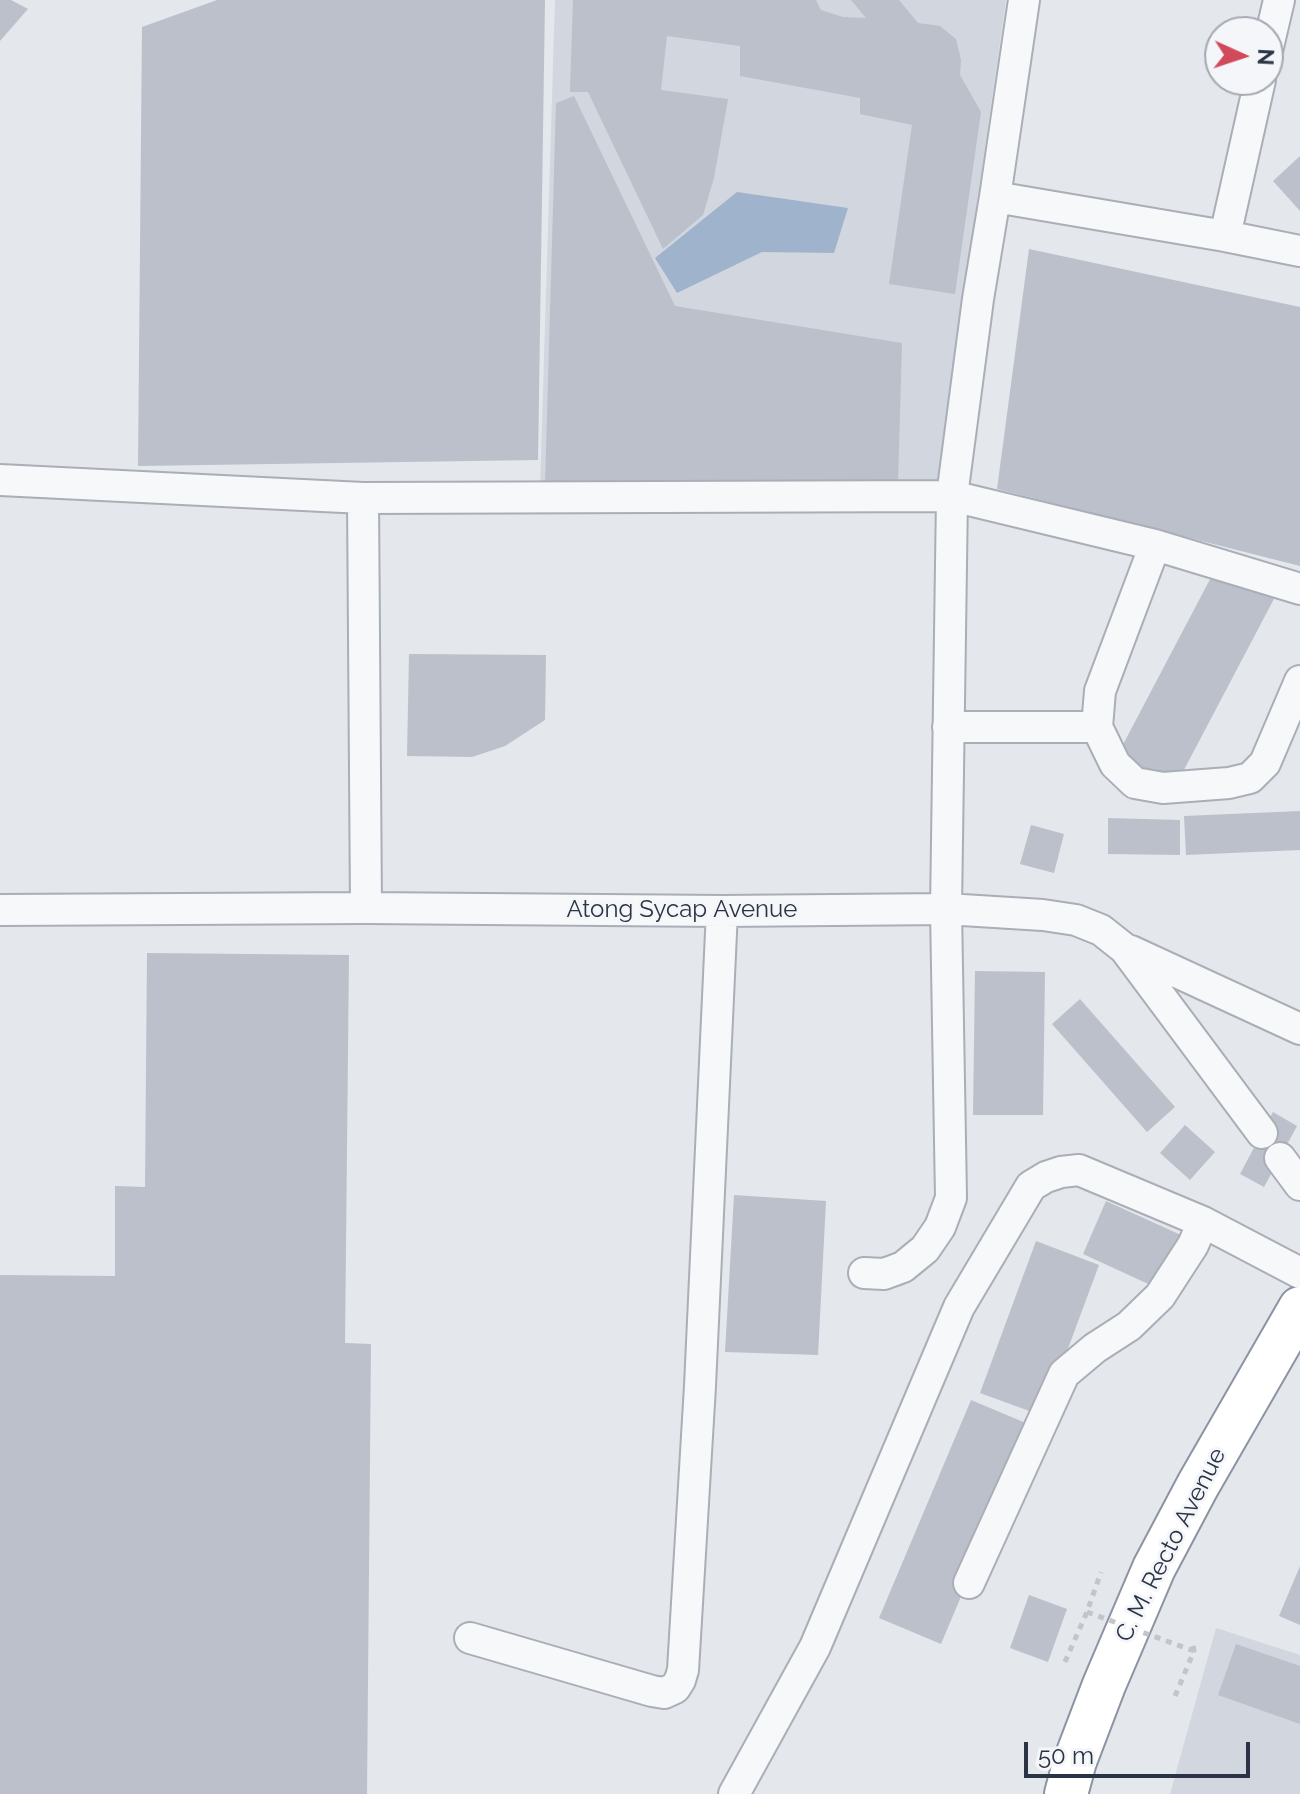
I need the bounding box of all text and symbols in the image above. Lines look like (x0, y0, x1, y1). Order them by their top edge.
north arrow (1204, 16, 1284, 96)
text: N (1253, 48, 1279, 66)
street label: Atong Sycap Avenue (567, 896, 797, 924)
street label: C. M. Recto Avenue (1110, 1443, 1232, 1647)
scale bar (1028, 1726, 1254, 1776)
text: 50 m (1038, 1741, 1094, 1770)

